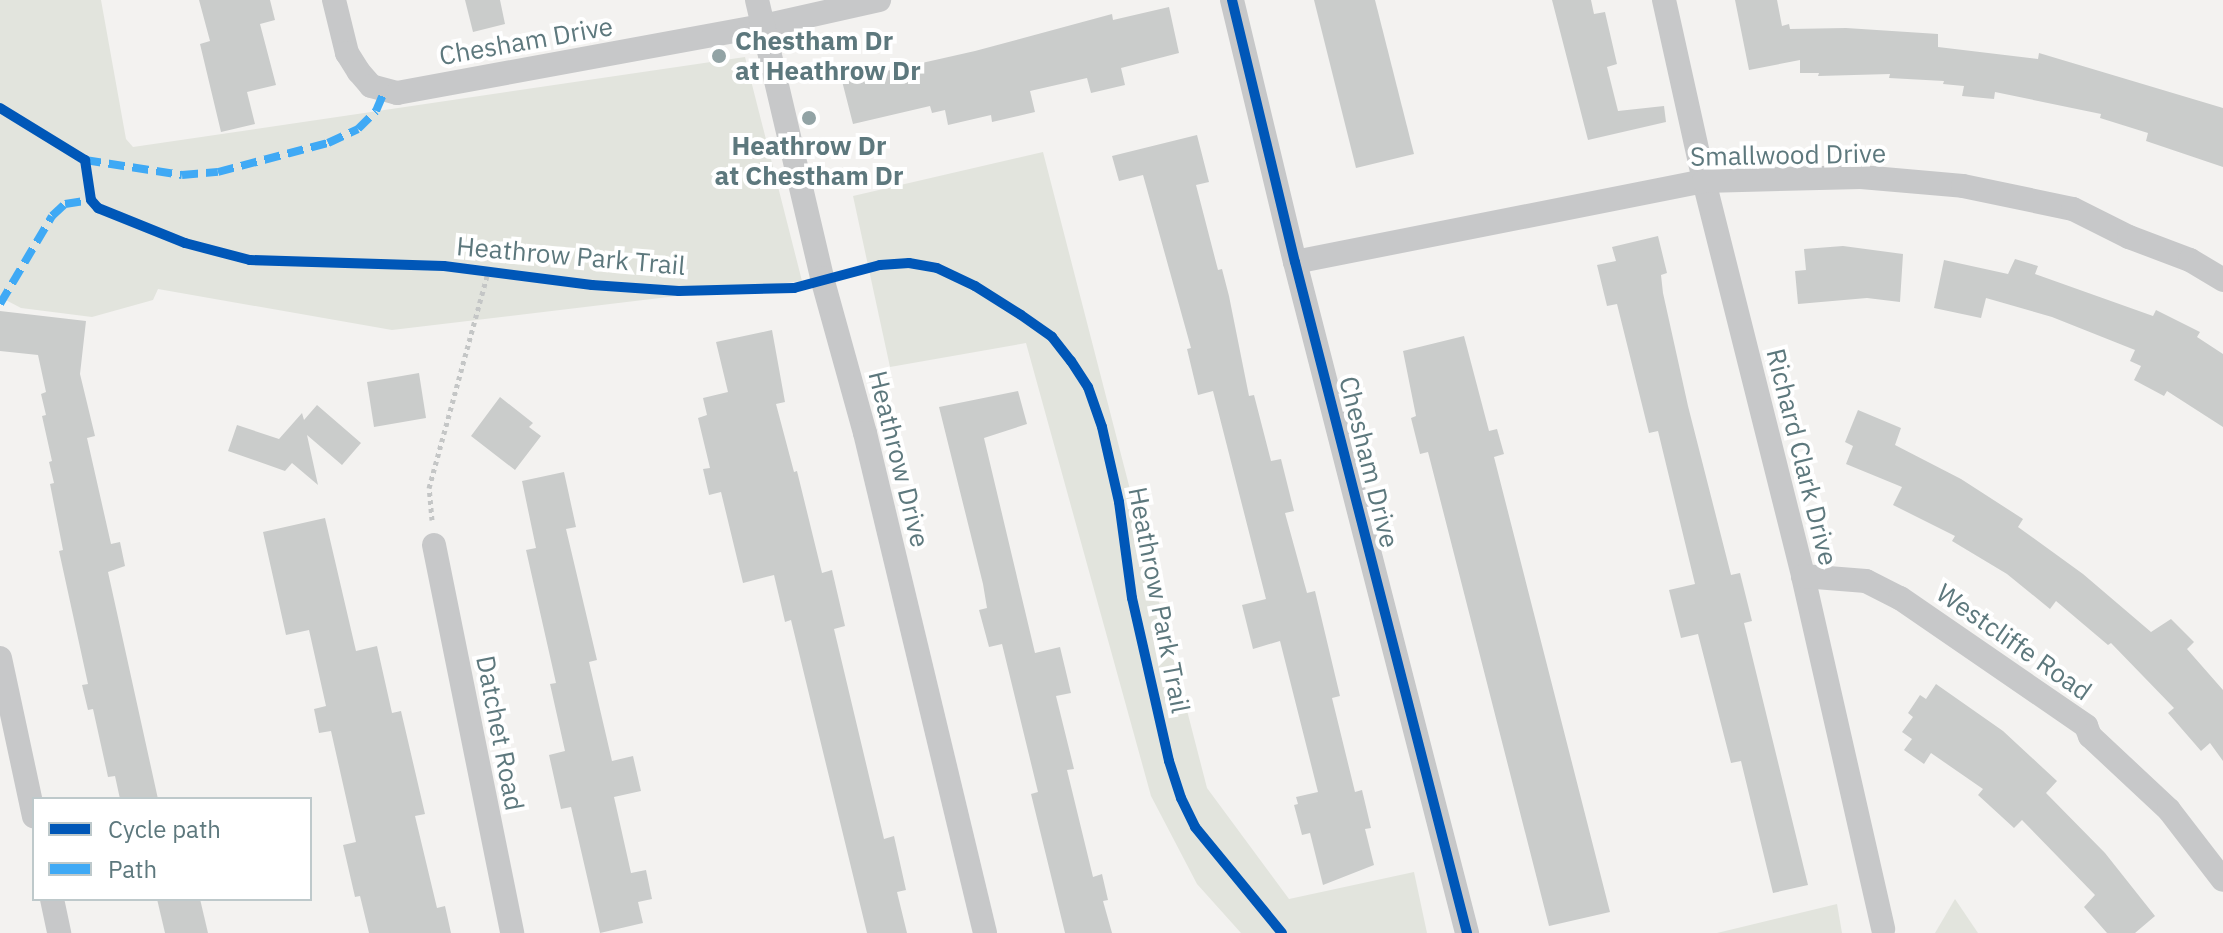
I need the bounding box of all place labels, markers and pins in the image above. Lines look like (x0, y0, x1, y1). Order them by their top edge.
place label: Chestham Dr at Heathrow Dr (735, 25, 921, 86)
marker: Chestham Dr at Heathrow Dr (710, 47, 728, 65)
marker: Heathrow Dr at Chestham Dr (800, 109, 818, 127)
place label: Heathrow Dr at Chestham Dr (715, 130, 903, 192)

